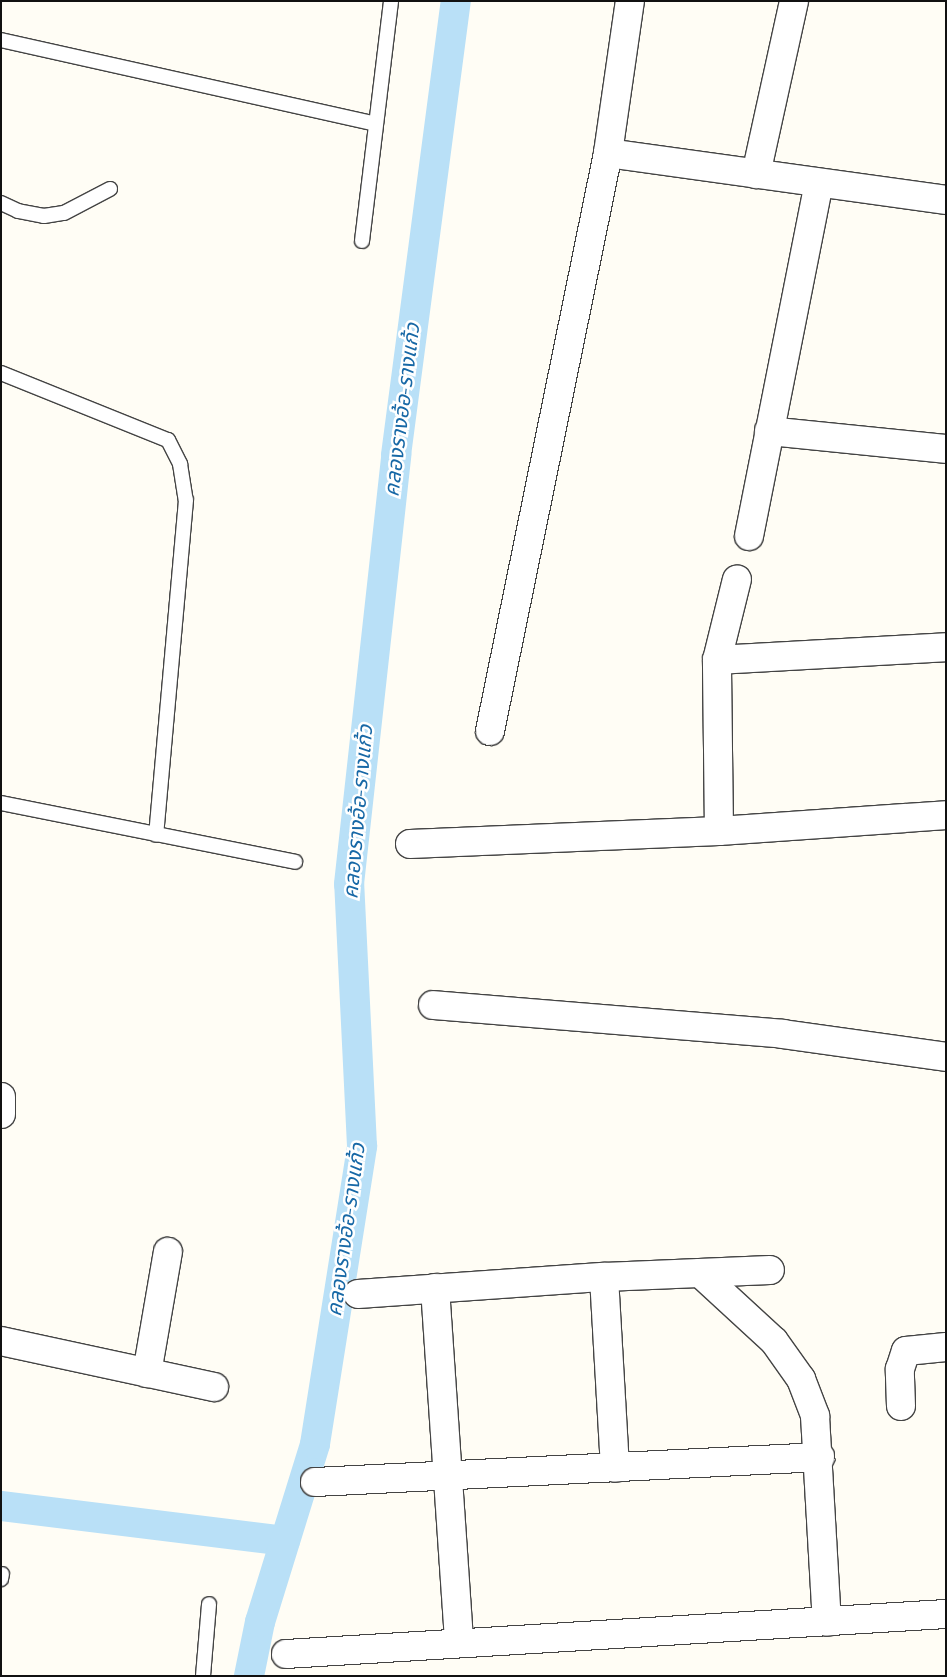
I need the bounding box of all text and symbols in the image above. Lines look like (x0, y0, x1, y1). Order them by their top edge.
water label: คลองรางอ้อ-รางแก้ว (380, 322, 426, 498)
water label: คลองรางอ้อ-รางแก้ว (339, 724, 379, 900)
water label: คลองรางอ้อ-รางแก้ว (322, 1142, 372, 1318)

